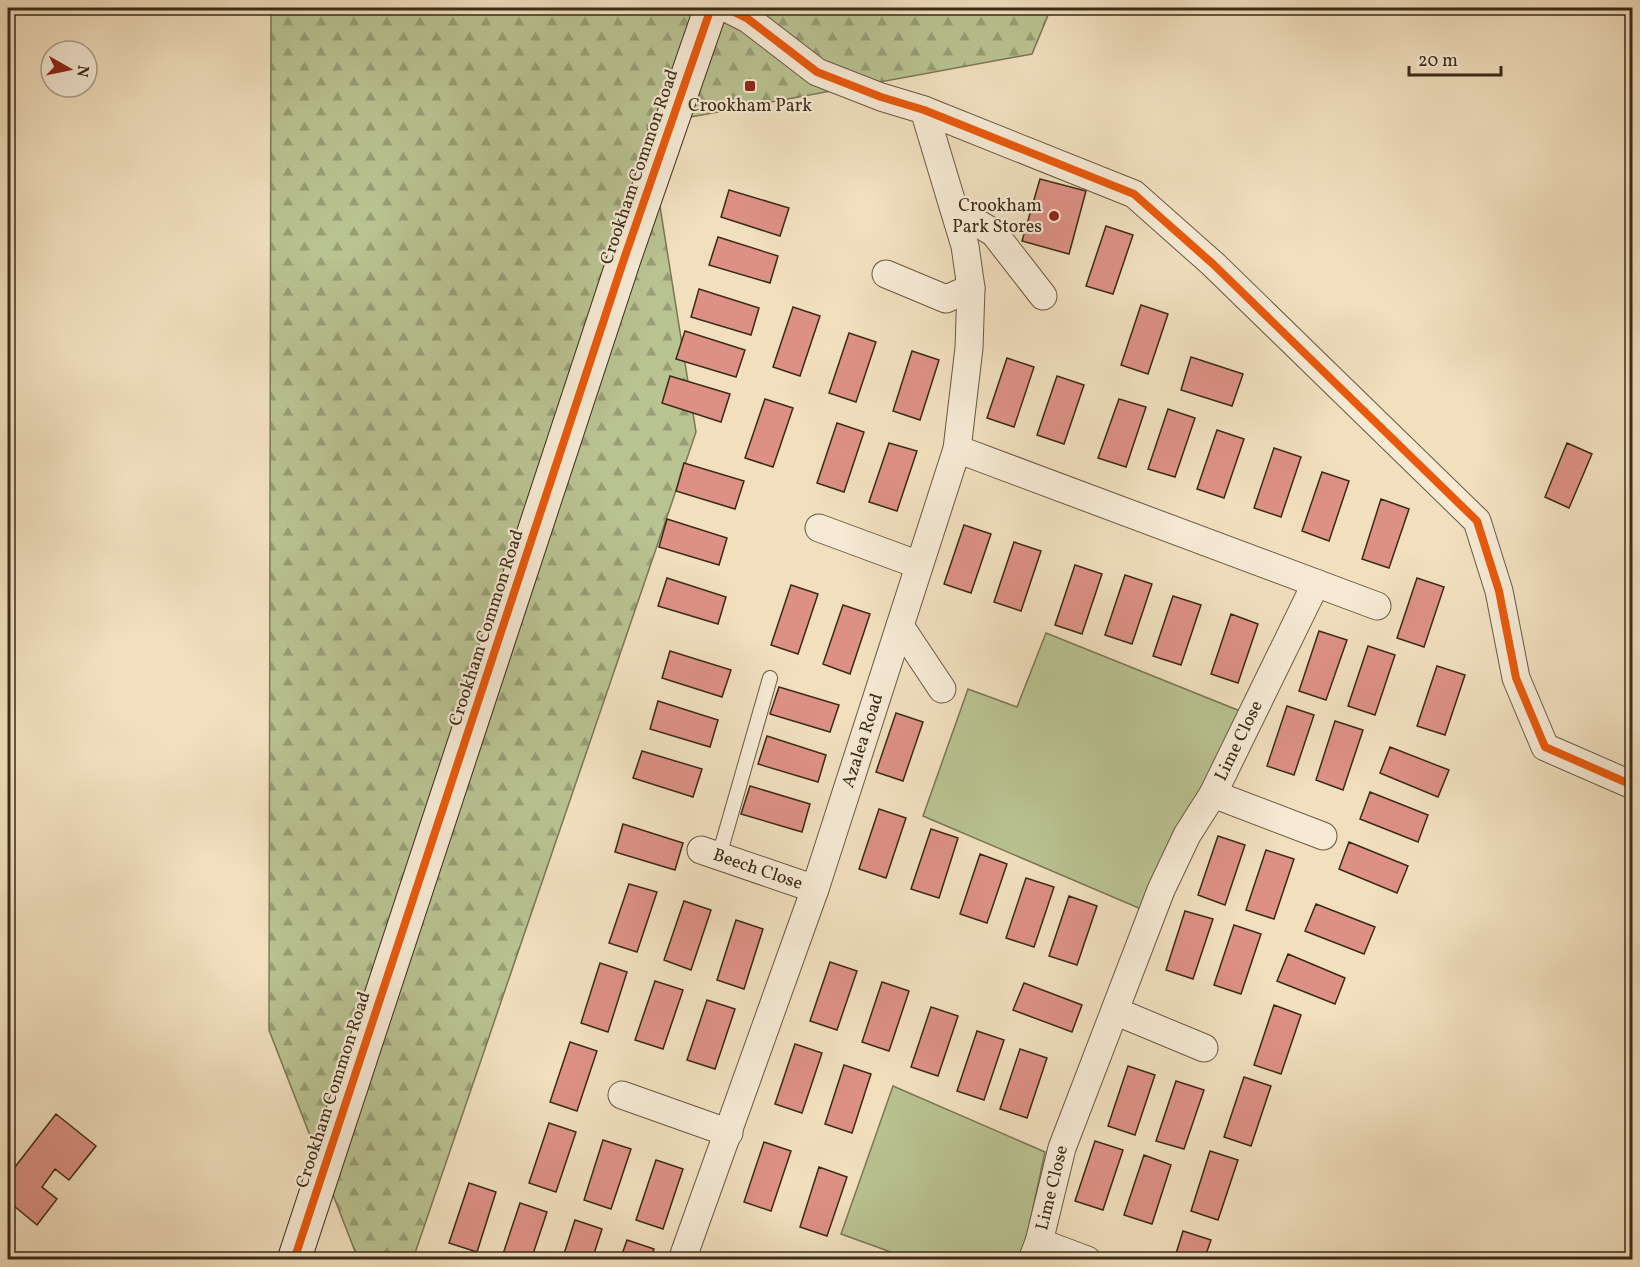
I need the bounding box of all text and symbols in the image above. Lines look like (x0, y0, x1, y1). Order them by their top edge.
north arrow (39, 39, 99, 99)
scale bar (1409, 39, 1500, 77)
text: 20 m (1418, 49, 1458, 74)
text: N (70, 64, 94, 79)
street label: Crookham Common Road (595, 66, 685, 268)
marker: Crookham Park (743, 79, 757, 93)
place label: Crookham Park (688, 94, 812, 119)
place label: Crookham Park Stores (952, 194, 1042, 240)
marker: Crookham Park Stores (1047, 209, 1061, 223)
street label: Crookham Common Road (443, 527, 531, 729)
street label: Azalea Road (836, 690, 890, 791)
street label: Lime Close (1209, 696, 1269, 785)
street label: Beech Close (710, 842, 806, 896)
street label: Crookham Common Road (290, 989, 378, 1191)
street label: Lime Close (1030, 1143, 1075, 1233)

